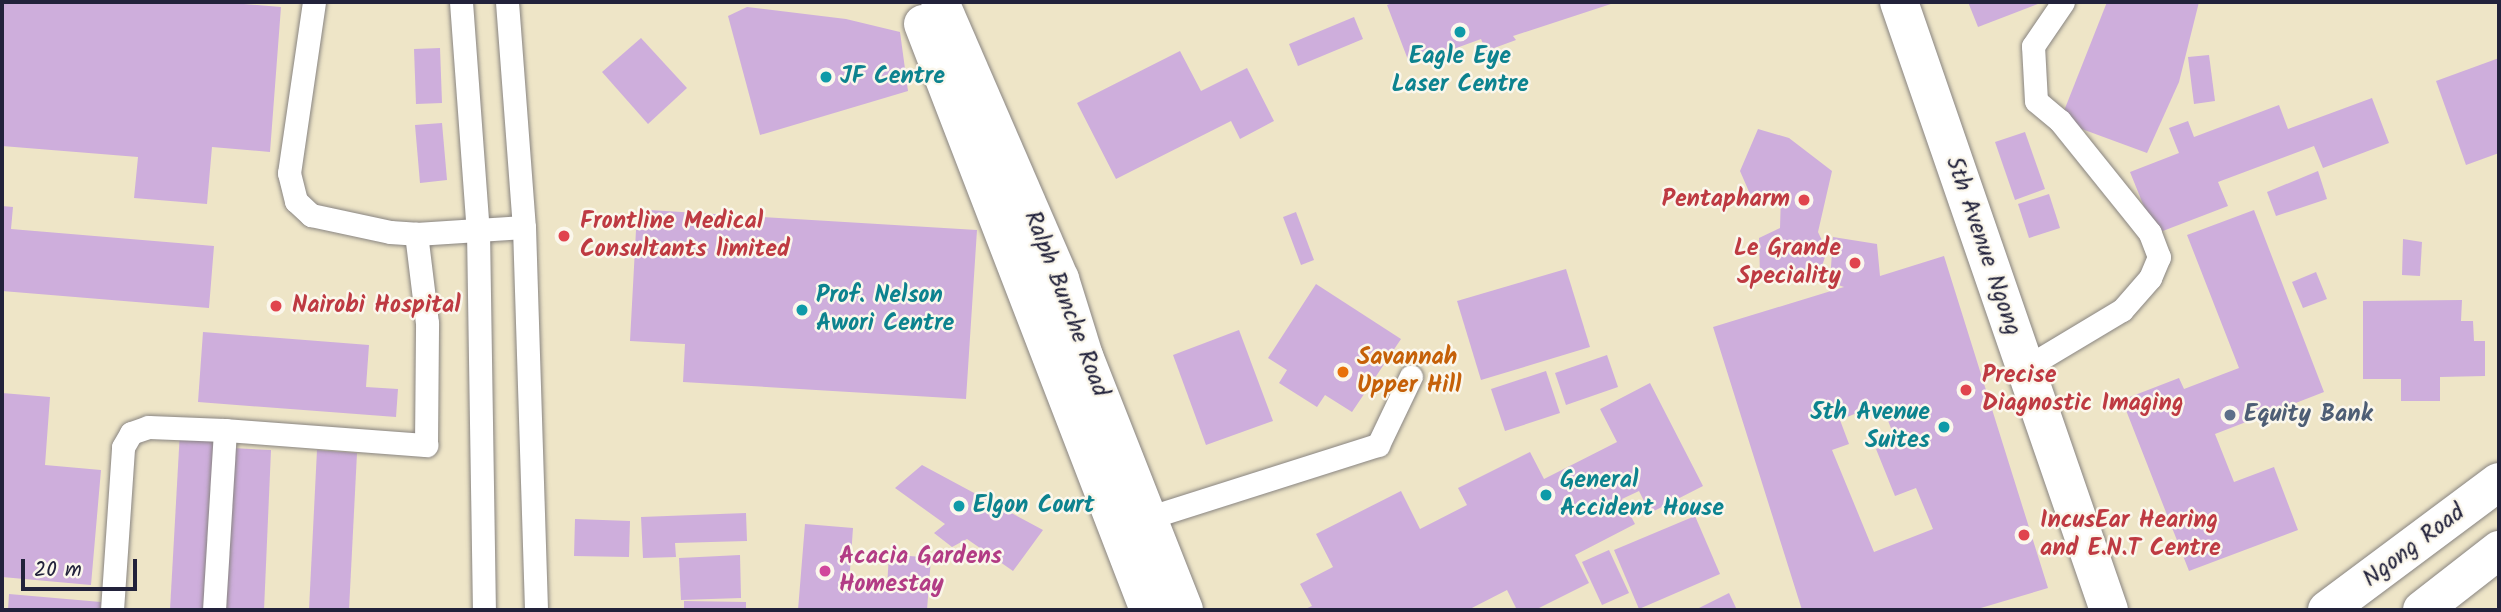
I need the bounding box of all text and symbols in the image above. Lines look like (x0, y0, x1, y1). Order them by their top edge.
marker: Eagle Eye Laser Centre (1452, 24, 1468, 40)
place label: Eagle Eye Laser Centre (1391, 43, 1529, 99)
place label: JF Centre (840, 63, 945, 91)
marker: JF Centre (818, 69, 834, 85)
street label: 5th Avenue Ngong (1939, 153, 2027, 339)
place label: Pentapharm (1662, 186, 1790, 214)
marker: Pentapharm (1796, 192, 1812, 208)
street label: Ralph Bunche Road (1017, 207, 1115, 401)
place label: Frontline Medical Consultants limited (580, 208, 790, 264)
marker: Frontline Medical Consultants limited (554, 226, 574, 246)
place label: Le Grande Speciality (1734, 235, 1841, 291)
marker: Le Grande Speciality (1847, 255, 1863, 271)
place label: Prof. Nelson Awori Centre (816, 282, 954, 338)
place label: Nairobi Hospital (292, 292, 461, 320)
marker: Nairobi Hospital (266, 296, 286, 316)
marker: Prof. Nelson Awori Centre (794, 302, 810, 318)
place label: Savannah Upper Hill (1357, 344, 1461, 400)
place label: Precise Diagnostic Imaging (1982, 362, 2183, 418)
marker: Savannah Upper Hill (1335, 364, 1351, 380)
marker: Precise Diagnostic Imaging (1956, 380, 1976, 400)
place label: 5th Avenue Suites (1811, 399, 1930, 455)
place label: Equity Bank (2244, 401, 2372, 429)
marker: Equity Bank (2222, 407, 2238, 423)
marker: 5th Avenue Suites (1936, 419, 1952, 435)
place label: General Accident House (1560, 467, 1724, 523)
marker: General Accident House (1538, 487, 1554, 503)
place label: Elgon Court (973, 492, 1095, 520)
marker: Elgon Court (951, 498, 967, 514)
street label: Ngong Road (2357, 498, 2471, 594)
place label: IncusEar Hearing and E.N.T Centre (2040, 507, 2221, 563)
marker: IncusEar Hearing and E.N.T Centre (2014, 525, 2034, 545)
place label: Acacia Gardens Homestay (839, 543, 1002, 599)
scale bar (24, 546, 140, 590)
text: 20 m (34, 554, 82, 587)
marker: Acacia Gardens Homestay (817, 563, 833, 579)

